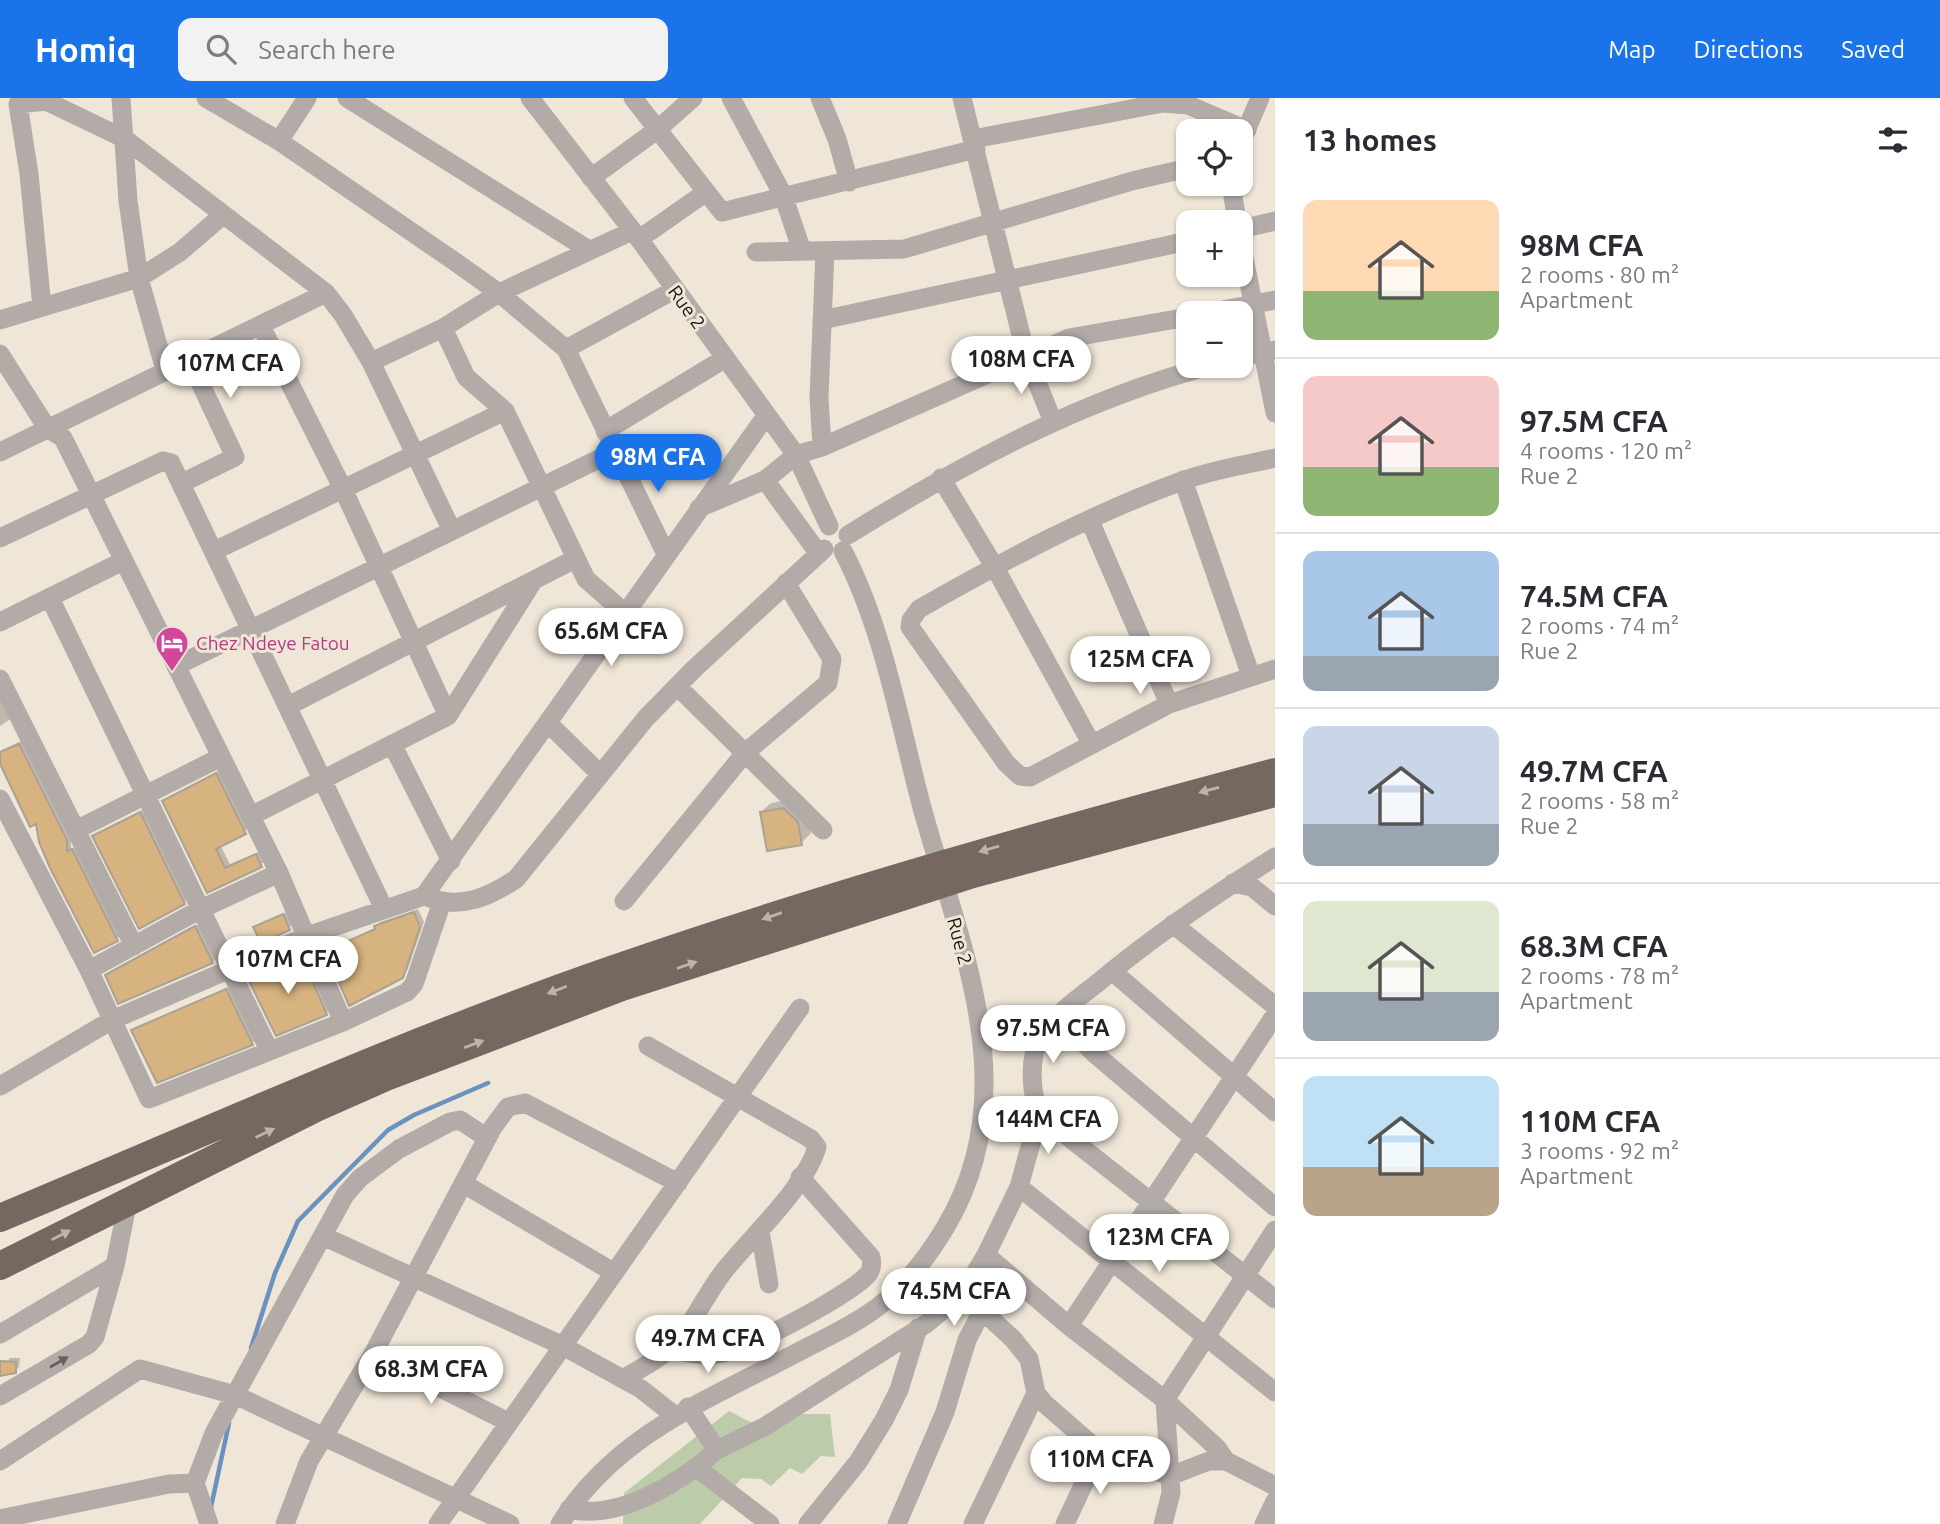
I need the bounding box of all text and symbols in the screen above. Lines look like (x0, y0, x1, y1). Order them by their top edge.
search box (178, 18, 668, 81)
icon: search (202, 30, 240, 68)
text: Homiq (35, 31, 136, 68)
text: Search here (258, 35, 396, 64)
text: Map (1608, 36, 1655, 63)
text: Directions (1693, 36, 1803, 63)
text: Saved (1841, 36, 1905, 63)
map controls (1176, 119, 1253, 378)
button: locate (1176, 119, 1253, 196)
icon: filters (1874, 121, 1912, 159)
text: 13 homes (1303, 123, 1437, 157)
button: + (1176, 210, 1253, 287)
icon: home (1359, 228, 1443, 312)
text: 98M CFA (1520, 228, 1643, 262)
text: 2 rooms · 80 m² (1520, 262, 1679, 287)
street label: Rue 2 (664, 281, 710, 333)
text: Apartment (1520, 287, 1633, 312)
button: − (1176, 301, 1253, 378)
pin: 108M CFA (949, 336, 1093, 396)
pin: 107M CFA (158, 341, 302, 400)
text: 108M CFA (967, 346, 1075, 371)
text: 107M CFA (176, 350, 284, 375)
icon: home (1359, 404, 1443, 488)
text: 97.5M CFA (1520, 404, 1668, 438)
pin: 98M CFA (593, 434, 723, 494)
text: 4 rooms · 120 m² (1520, 438, 1692, 463)
text: 98M CFA (611, 444, 705, 469)
text: Rue 2 (1520, 463, 1578, 488)
icon: home (1359, 579, 1443, 663)
text: 74.5M CFA (1520, 579, 1668, 613)
pin: 65.6M CFA (531, 608, 691, 668)
text: 2 rooms · 74 m² (1520, 613, 1679, 638)
text: 65.6M CFA (554, 618, 668, 643)
hotel icon: Chez Ndeye Fatou (153, 624, 191, 673)
place label: Chez Ndeye Fatou (196, 632, 350, 654)
pin: 125M CFA (1068, 636, 1212, 696)
text: Rue 2 (1520, 638, 1578, 663)
text: 125M CFA (1086, 646, 1194, 671)
icon: home (1359, 754, 1443, 838)
text: 49.7M CFA (1520, 754, 1668, 788)
one-way arrow (1198, 785, 1220, 796)
text: 2 rooms · 58 m² (1520, 788, 1679, 813)
text: Rue 2 (1520, 813, 1578, 838)
one-way arrow (978, 844, 1000, 855)
one-way arrow (762, 911, 783, 922)
street label: Rue 2 (943, 915, 977, 967)
icon: home (1359, 929, 1443, 1013)
text: 68.3M CFA (1520, 929, 1668, 963)
pin: 107M CFA (216, 936, 360, 996)
text: 107M CFA (234, 946, 342, 971)
one-way arrow (677, 959, 698, 970)
text: 2 rooms · 78 m² (1520, 963, 1679, 988)
one-way arrow (547, 985, 568, 996)
text: Apartment (1520, 988, 1633, 1013)
pin: 97.5M CFA (973, 1006, 1133, 1065)
text: 97.5M CFA (996, 1015, 1110, 1040)
one-way arrow (463, 1038, 484, 1049)
pin: 144M CFA (976, 1096, 1120, 1156)
icon: home (1359, 1104, 1443, 1188)
text: 110M CFA (1520, 1104, 1660, 1138)
text: 144M CFA (994, 1106, 1102, 1131)
one-way arrow (255, 1128, 275, 1139)
text: 3 rooms · 92 m² (1520, 1138, 1679, 1163)
text: Apartment (1520, 1163, 1633, 1188)
pin: 123M CFA (1087, 1214, 1231, 1274)
text: 123M CFA (1105, 1224, 1213, 1249)
one-way arrow (51, 1229, 71, 1240)
pin: 74.5M CFA (874, 1268, 1034, 1328)
text: 74.5M CFA (897, 1278, 1011, 1303)
pin: 49.7M CFA (628, 1316, 788, 1375)
text: 49.7M CFA (651, 1325, 765, 1350)
pin: 68.3M CFA (351, 1346, 511, 1406)
one-way arrow (50, 1356, 69, 1368)
text: 68.3M CFA (374, 1356, 488, 1381)
pin: 110M CFA (1028, 1436, 1172, 1496)
text: 110M CFA (1046, 1446, 1154, 1471)

